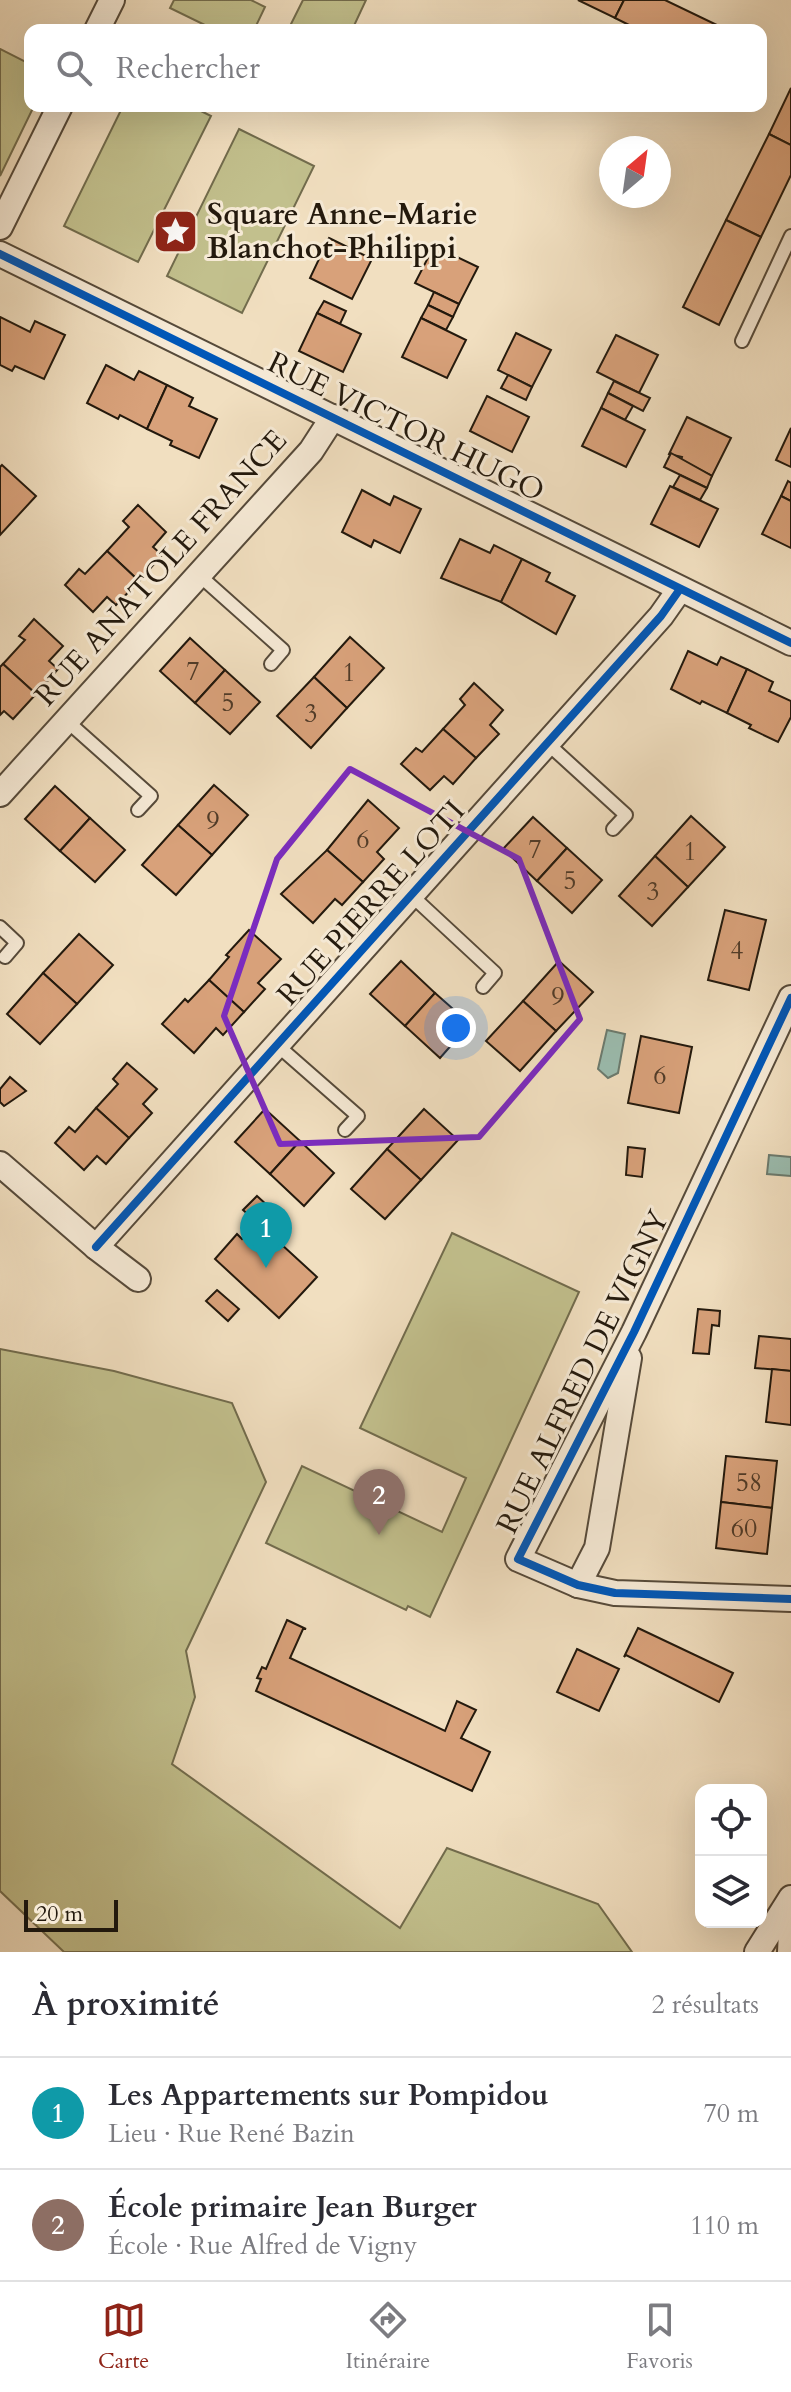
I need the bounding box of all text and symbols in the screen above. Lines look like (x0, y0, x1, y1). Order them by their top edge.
search box (24, 24, 767, 112)
icon: search (52, 46, 96, 90)
text: Rechercher (116, 48, 260, 89)
north arrow (599, 136, 671, 208)
place label: Square Anne-Marie Blanchot-Philippi (207, 194, 477, 269)
place icon: Square Anne-Marie Blanchot-Philippi (152, 207, 200, 255)
street label: RUE VICTOR HUGO (261, 342, 551, 512)
street label: RUE ANATOLE FRANCE (26, 421, 296, 715)
house number: 7 (186, 654, 200, 689)
house number: 1 (342, 655, 356, 690)
house number: 5 (221, 685, 235, 720)
house number: 3 (304, 696, 318, 731)
street label: RUE PIERRE LOTI (268, 792, 474, 1014)
house number: 9 (206, 803, 220, 838)
house number: 6 (356, 822, 370, 857)
house number: 7 (528, 832, 542, 867)
house number: 1 (683, 834, 697, 869)
house number: 5 (563, 863, 577, 898)
house number: 3 (646, 874, 660, 909)
house number: 4 (730, 933, 744, 968)
house number: 9 (551, 979, 565, 1014)
your location (436, 1008, 476, 1048)
house number: 6 (653, 1058, 667, 1093)
pin: 1 (240, 1202, 292, 1268)
street label: RUE ALFRED DE VIGNY (487, 1203, 680, 1541)
house number: 58 (736, 1465, 762, 1500)
pin: 2 (353, 1469, 405, 1535)
house number: 60 (731, 1511, 757, 1546)
map controls (695, 1784, 767, 1928)
button: locate (695, 1784, 767, 1856)
button: layers (695, 1856, 767, 1928)
scale bar (24, 1896, 118, 1932)
text: 20 m (36, 1899, 83, 1929)
text: À proximité (32, 1981, 219, 2027)
text: 2 résultats (651, 1987, 759, 2022)
text: Les Appartements sur Pompidou (108, 2075, 549, 2116)
text: 1 (51, 2096, 65, 2131)
text: 70 m (703, 2096, 759, 2131)
text: Lieu · Rue René Bazin (108, 2116, 355, 2151)
text: École primaire Jean Burger (108, 2187, 477, 2228)
text: 2 (51, 2208, 65, 2243)
text: 110 m (690, 2208, 759, 2243)
text: École · Rue Alfred de Vigny (108, 2228, 417, 2263)
tab: Carte (98, 2298, 149, 2376)
tab: Itinéraire (345, 2298, 430, 2376)
tab: Favoris (626, 2298, 693, 2376)

